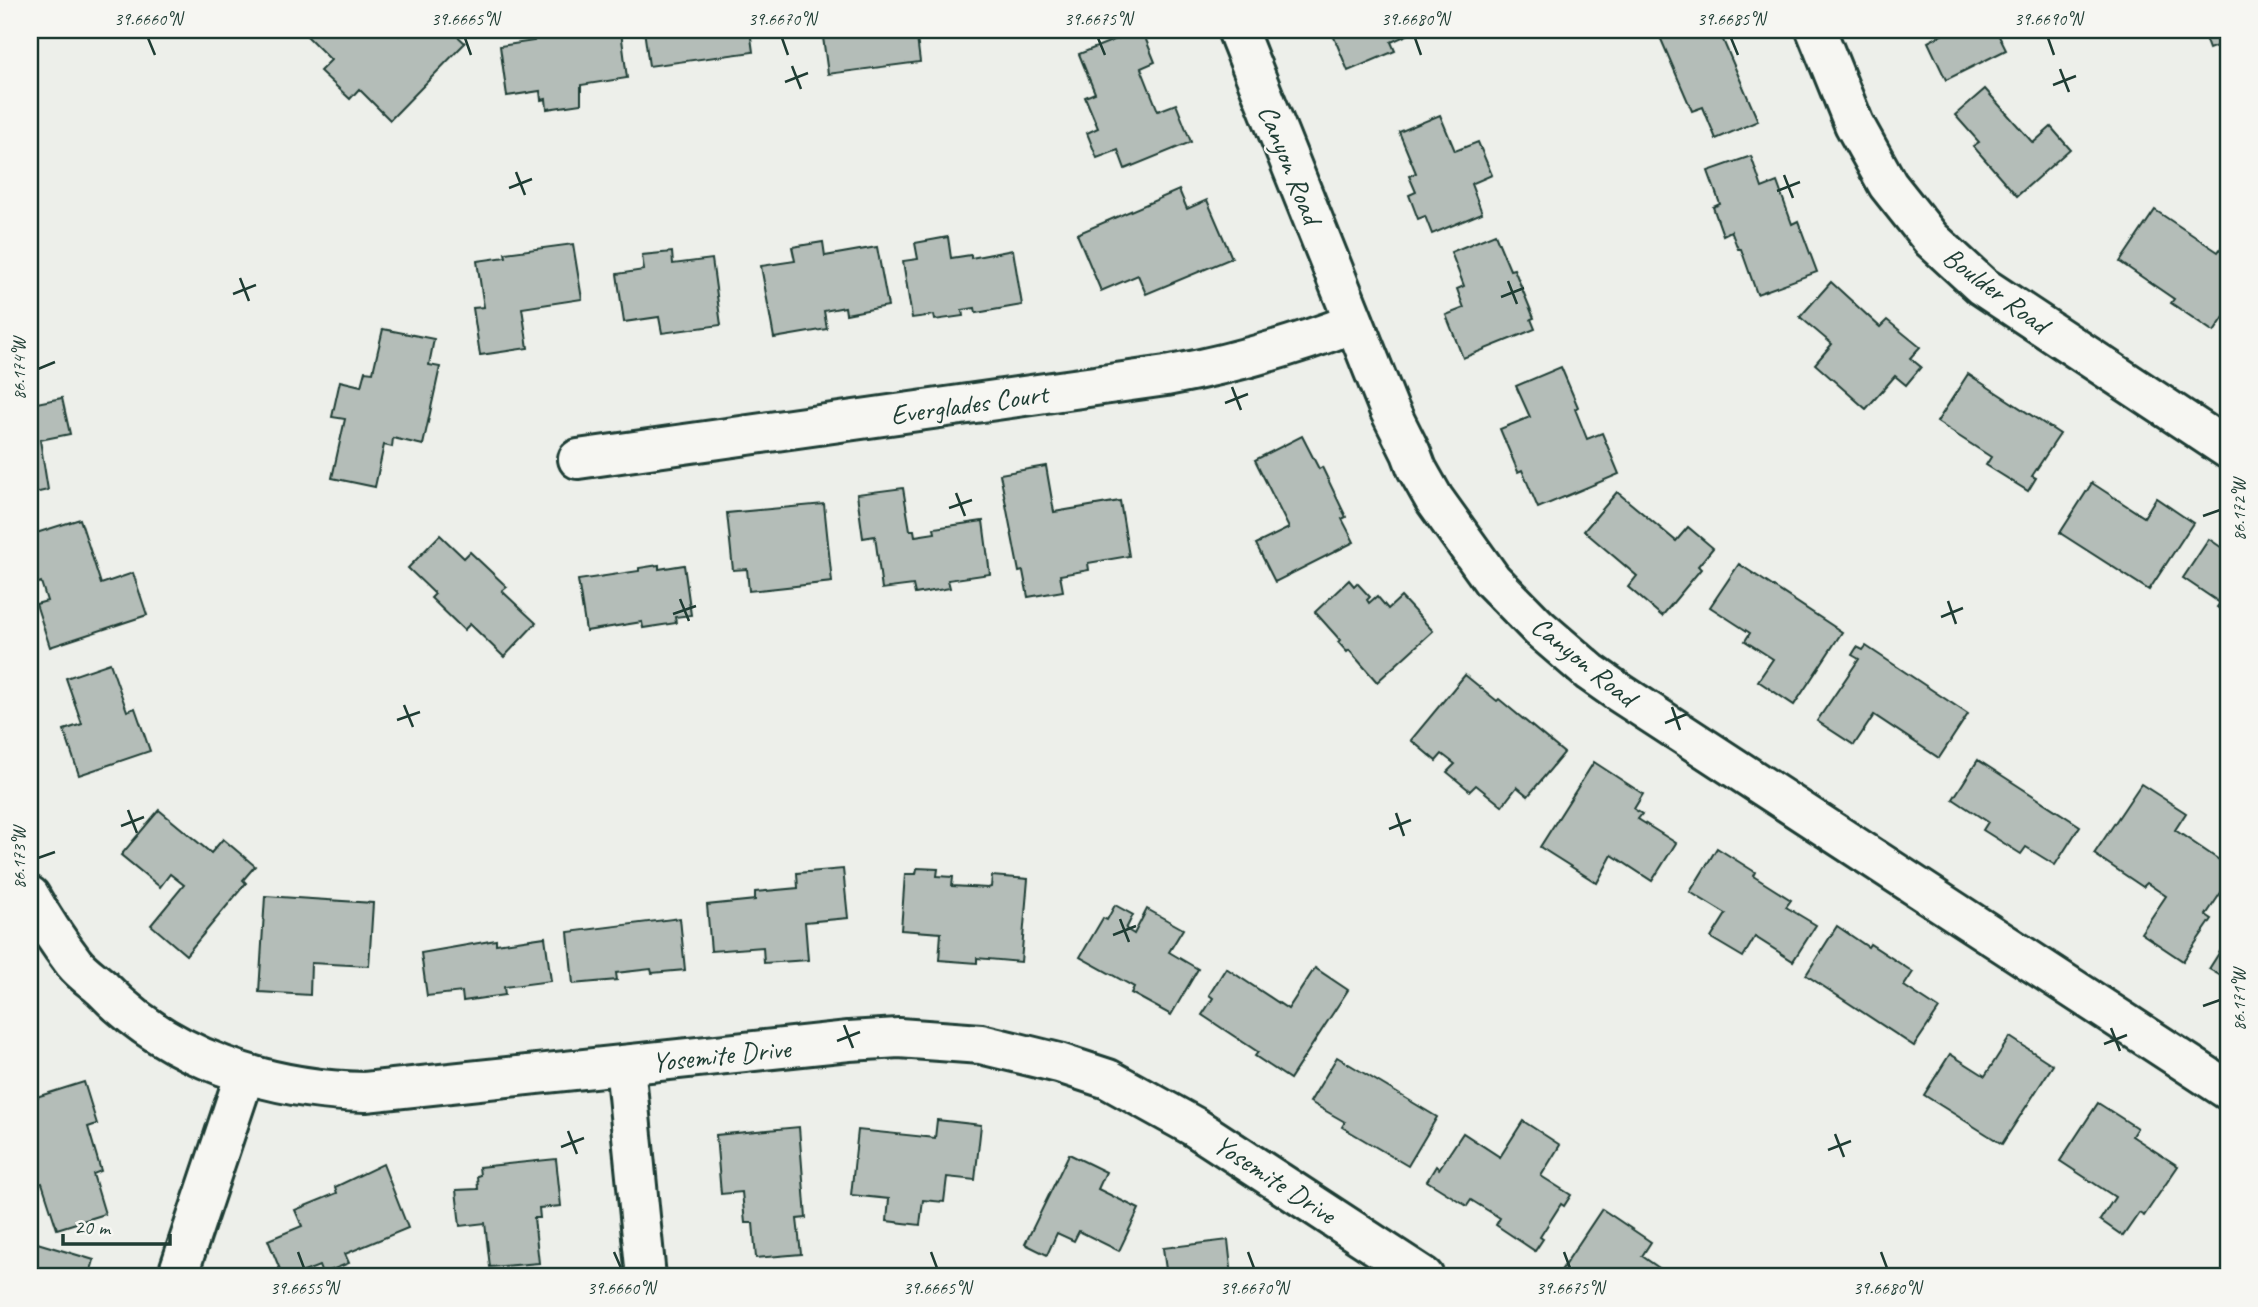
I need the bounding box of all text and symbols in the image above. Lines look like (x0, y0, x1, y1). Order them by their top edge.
text: 39.6660°N (114, 8, 185, 30)
text: 39.6665°N (431, 8, 502, 30)
text: 39.6670°N (748, 8, 819, 30)
text: 39.6675°N (1064, 8, 1135, 30)
text: 39.6680°N (1381, 8, 1452, 30)
text: 39.6685°N (1697, 8, 1768, 30)
text: 39.6690°N (2014, 8, 2085, 30)
street label: Canyon Road (1250, 100, 1331, 232)
street label: Boulder Road (1936, 239, 2059, 344)
text: 86.174°W (8, 335, 30, 400)
street label: Everglades Court (888, 375, 1052, 432)
text: 86.172°W (2228, 476, 2250, 541)
street label: Canyon Road (1525, 608, 1647, 716)
text: 86.173°W (8, 824, 30, 889)
text: 86.171°W (2228, 966, 2250, 1031)
street label: Yosemite Drive (650, 1030, 794, 1080)
street label: Yosemite Drive (1207, 1127, 1344, 1232)
scale bar (63, 1202, 170, 1246)
text: 20 m (74, 1214, 112, 1240)
text: 39.6655°N (270, 1277, 341, 1299)
text: 39.6660°N (587, 1277, 658, 1299)
text: 39.6665°N (903, 1277, 974, 1299)
text: 39.6670°N (1220, 1277, 1291, 1299)
text: 39.6675°N (1536, 1277, 1607, 1299)
text: 39.6680°N (1853, 1277, 1924, 1299)

